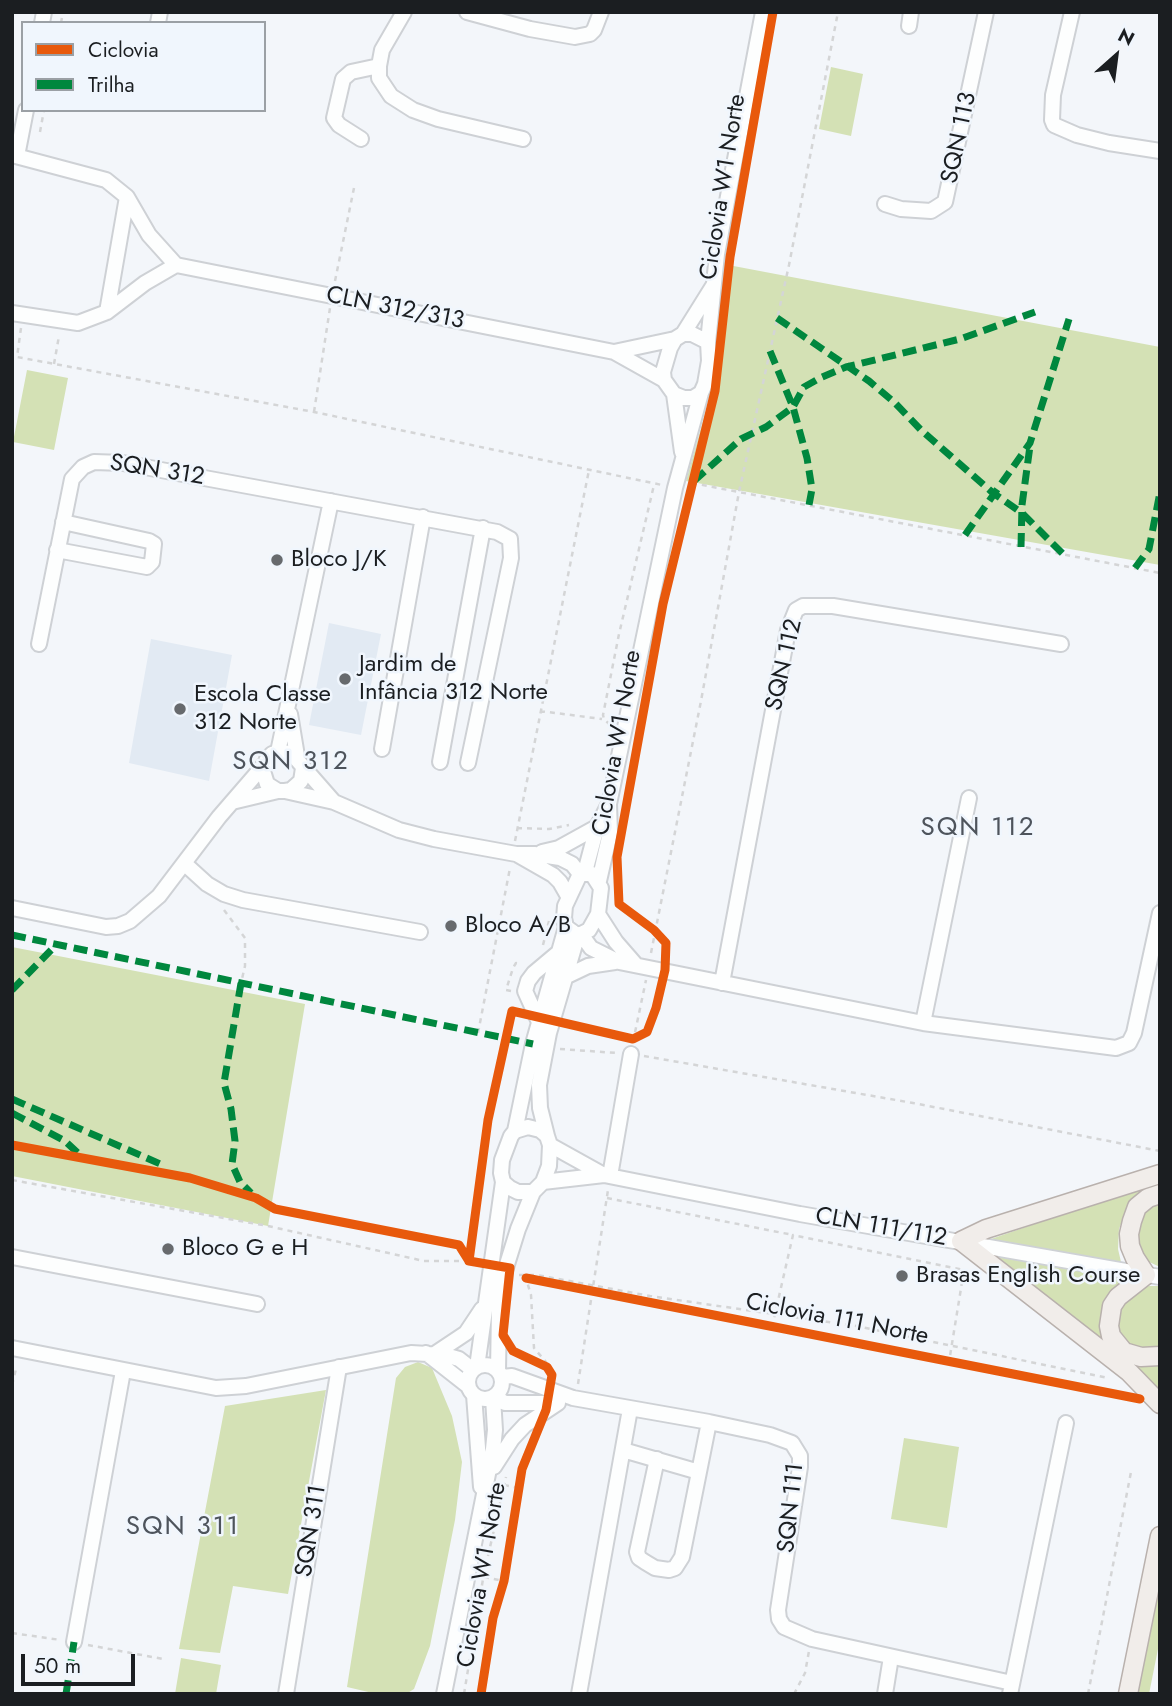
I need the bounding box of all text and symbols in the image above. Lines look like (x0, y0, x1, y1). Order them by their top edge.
legend (21, 21, 266, 112)
north arrow (1081, 21, 1151, 91)
text: N (1113, 22, 1139, 52)
text: Ciclovia (88, 35, 159, 65)
text: Trilha (88, 70, 135, 100)
street label: SQN 113 (936, 90, 984, 186)
street label: Ciclovia W1 Norte (695, 92, 753, 282)
street label: CLN 312/313 (324, 282, 466, 336)
street label: SQN 312 (108, 449, 206, 493)
place label: Bloco J/K (291, 546, 386, 574)
marker: Bloco J/K (269, 552, 285, 568)
street label: SQN 112 (760, 616, 810, 714)
street label: Ciclovia W1 Norte (588, 648, 648, 838)
place label: Jardim de Infância 312 Norte (359, 651, 548, 707)
marker: Jardim de Infância 312 Norte (337, 671, 353, 687)
place label: Escola Classe 312 Norte (194, 681, 331, 737)
marker: Escola Classe 312 Norte (172, 701, 188, 717)
district label: SQN 312 (233, 747, 349, 779)
district label: SQN 112 (921, 813, 1035, 845)
place label: Bloco A/B (465, 912, 571, 940)
marker: Bloco A/B (443, 918, 459, 934)
street label: CLN 111/112 (813, 1202, 949, 1254)
place label: Bloco G e H (182, 1235, 308, 1263)
marker: Bloco G e H (160, 1241, 176, 1257)
place label: Brasas English Course (916, 1262, 1140, 1290)
marker: Brasas English Course (894, 1268, 910, 1284)
street label: Ciclovia 111 Norte (743, 1288, 931, 1352)
street label: SQN 111 (773, 1462, 811, 1554)
street label: Ciclovia W1 Norte (453, 1480, 513, 1670)
street label: SQN 311 (291, 1483, 333, 1579)
district label: SQN 311 (127, 1512, 239, 1544)
scale bar (24, 1640, 138, 1684)
text: 50 m (34, 1651, 81, 1681)

